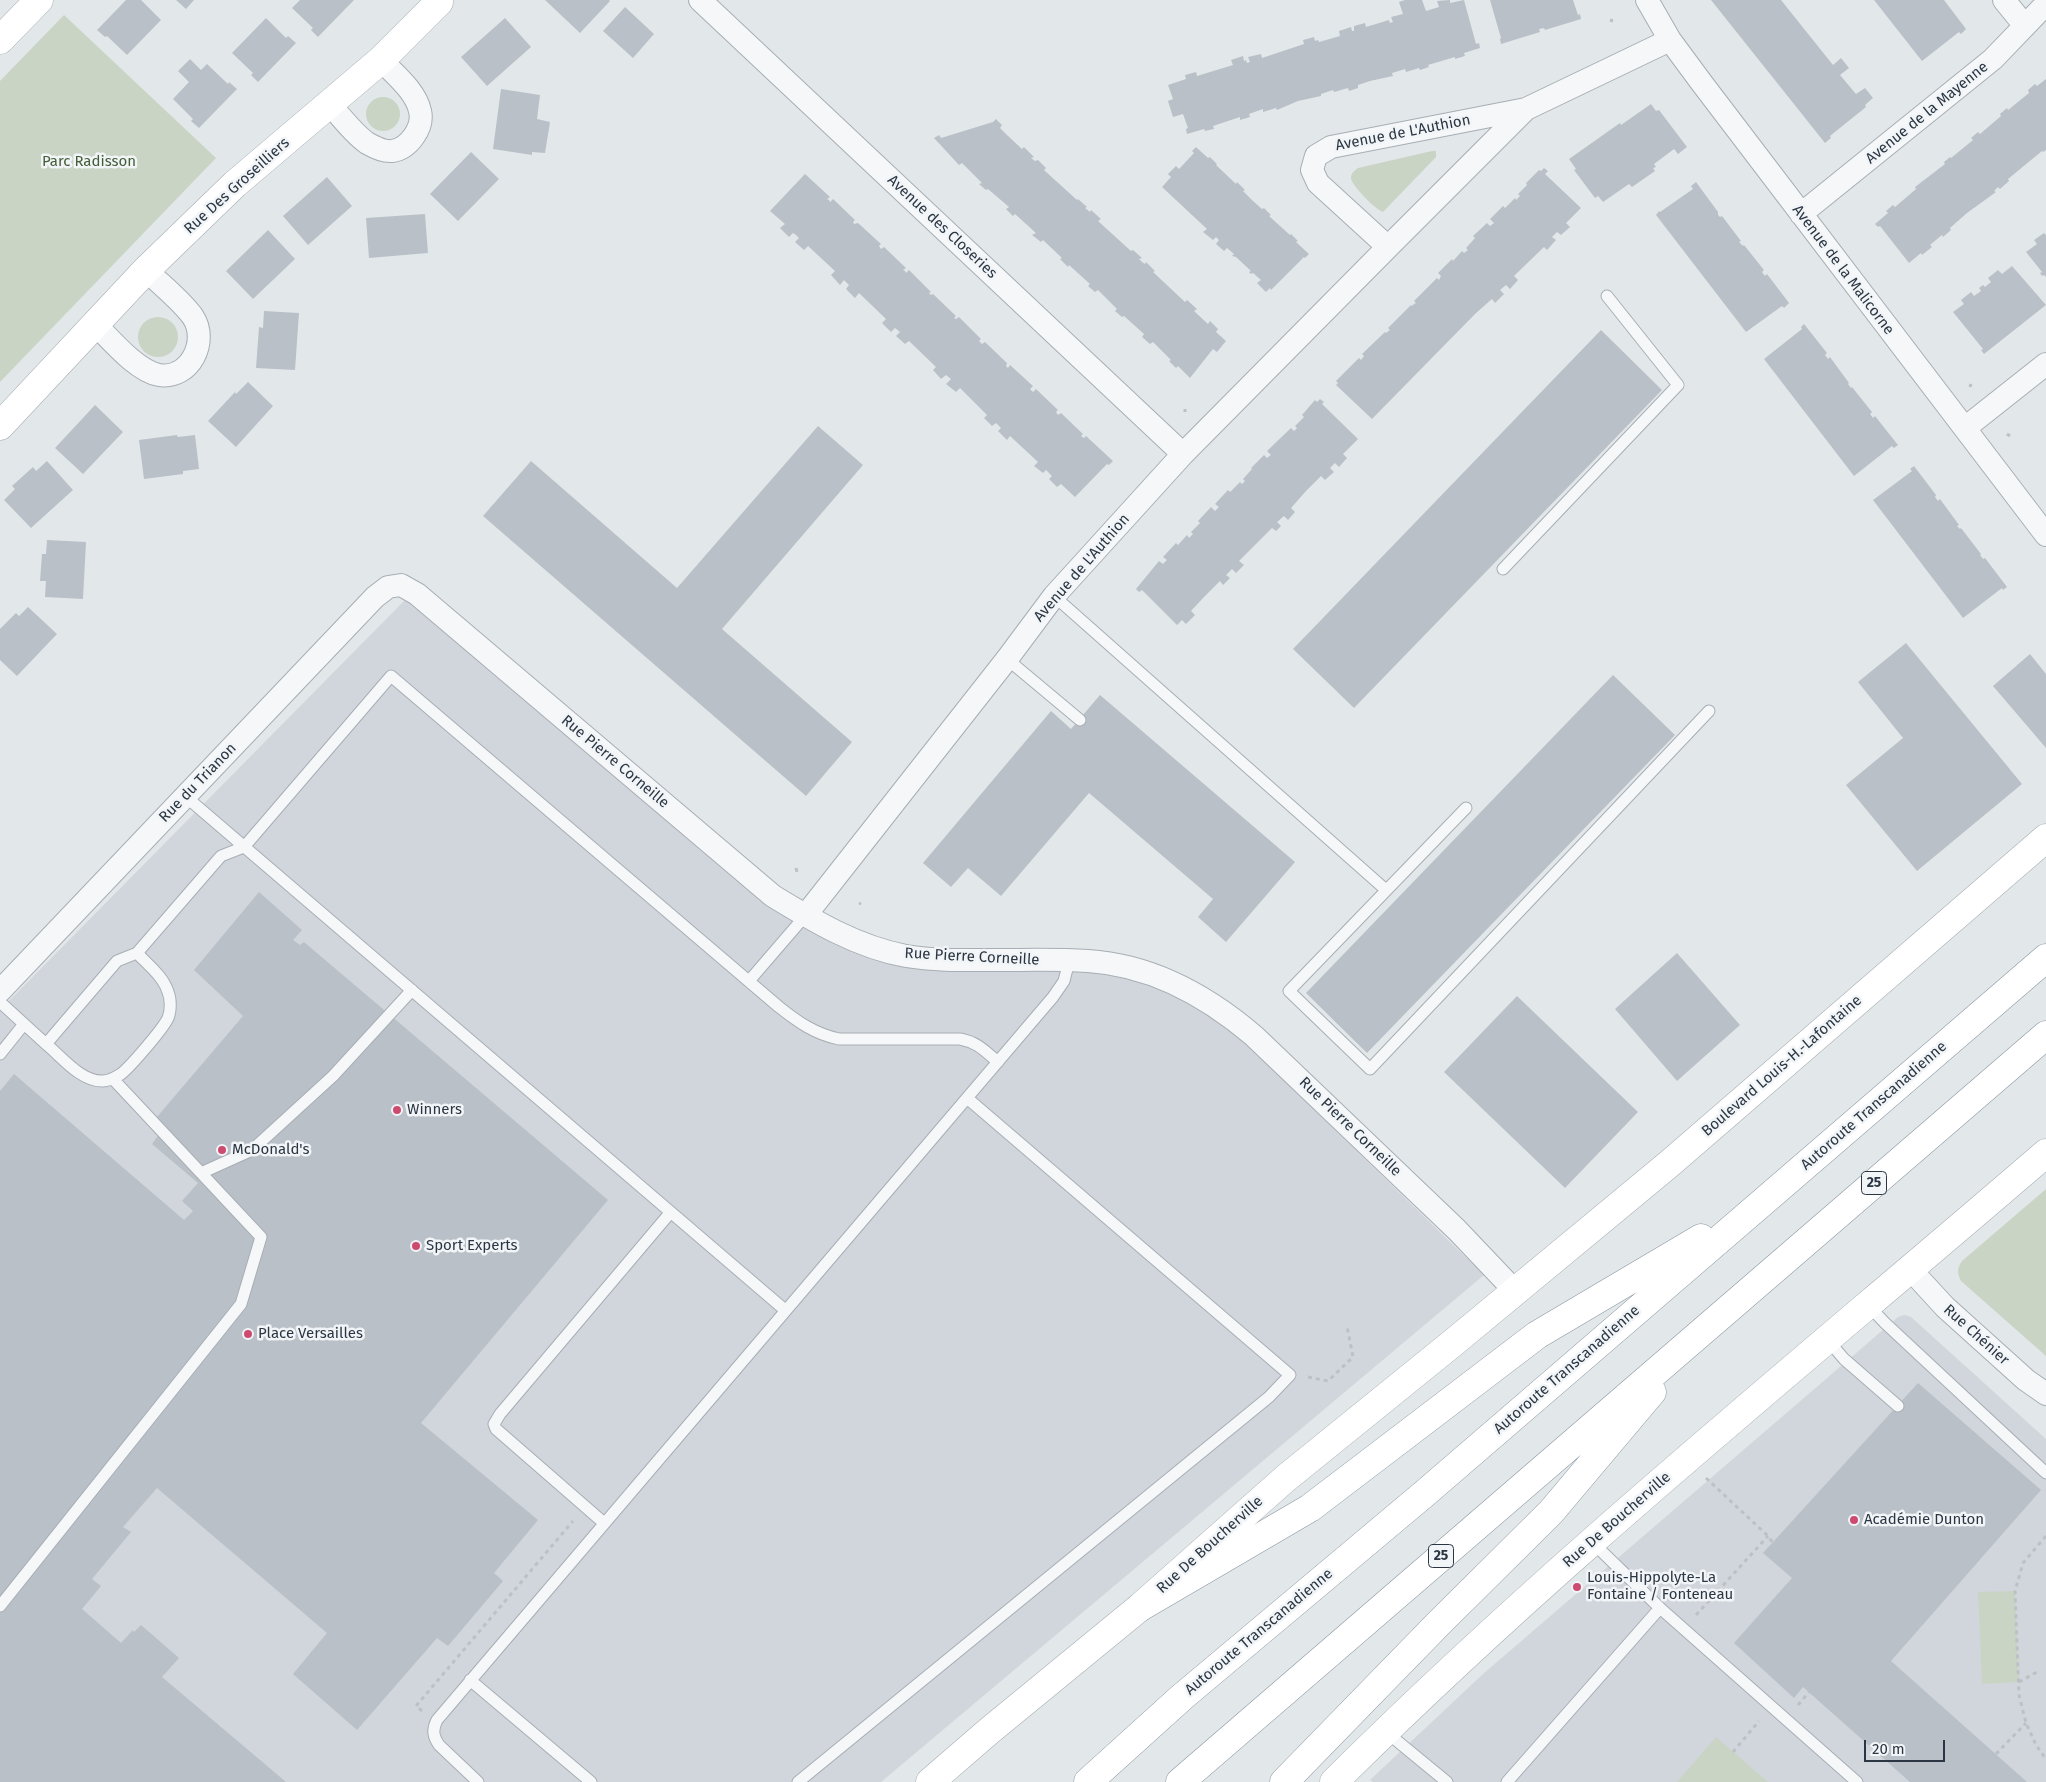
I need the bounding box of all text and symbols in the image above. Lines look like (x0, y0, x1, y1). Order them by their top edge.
street label: Avenue de la Mayenne (1862, 58, 1992, 168)
street label: Avenue de L'Authion (1334, 111, 1472, 155)
street label: Rue Des Groseilliers (181, 134, 293, 238)
park label: Parc Radisson (42, 153, 136, 171)
street label: Avenue des Closeries (883, 171, 1001, 283)
street label: Avenue de la Malicorne (1788, 201, 1898, 339)
street label: Avenue de L'Authion (1030, 510, 1134, 626)
street label: Rue Pierre Corneille (557, 712, 673, 812)
street label: Rue du Trianon (156, 740, 240, 826)
street label: Rue Pierre Corneille (904, 944, 1040, 970)
street label: Boulevard Louis-H.-Lafontaine (1698, 992, 1866, 1140)
street label: Autoroute Transcanadienne (1797, 1038, 1951, 1174)
street label: Rue Pierre Corneille (1295, 1074, 1405, 1180)
place label: Winners (407, 1101, 462, 1119)
marker: Winners (391, 1104, 403, 1116)
place label: McDonald's (232, 1141, 309, 1159)
marker: McDonald's (216, 1144, 228, 1156)
road number: 25 (1862, 1172, 1886, 1194)
place label: Sport Experts (426, 1237, 518, 1255)
marker: Sport Experts (410, 1240, 422, 1252)
street label: Rue Chénier (1939, 1301, 2013, 1369)
street label: Autoroute Transcanadienne (1490, 1302, 1644, 1438)
place label: Place Versailles (258, 1325, 363, 1343)
marker: Place Versailles (242, 1328, 254, 1340)
street label: Rue De Boucherville (1559, 1468, 1675, 1572)
street label: Rue De Boucherville (1153, 1493, 1267, 1597)
place label: Académie Dunton (1864, 1511, 1984, 1529)
marker: Académie Dunton (1848, 1514, 1860, 1526)
road number: 25 (1428, 1544, 1454, 1568)
street label: Autoroute Transcanadienne (1182, 1565, 1336, 1699)
place label: Louis-Hippolyte-La Fontaine / Fonteneau (1587, 1569, 1733, 1604)
marker: Louis-Hippolyte-La Fontaine / Fonteneau (1571, 1581, 1583, 1593)
scale bar (1866, 1730, 1947, 1762)
text: 20 m (1872, 1740, 1905, 1758)

